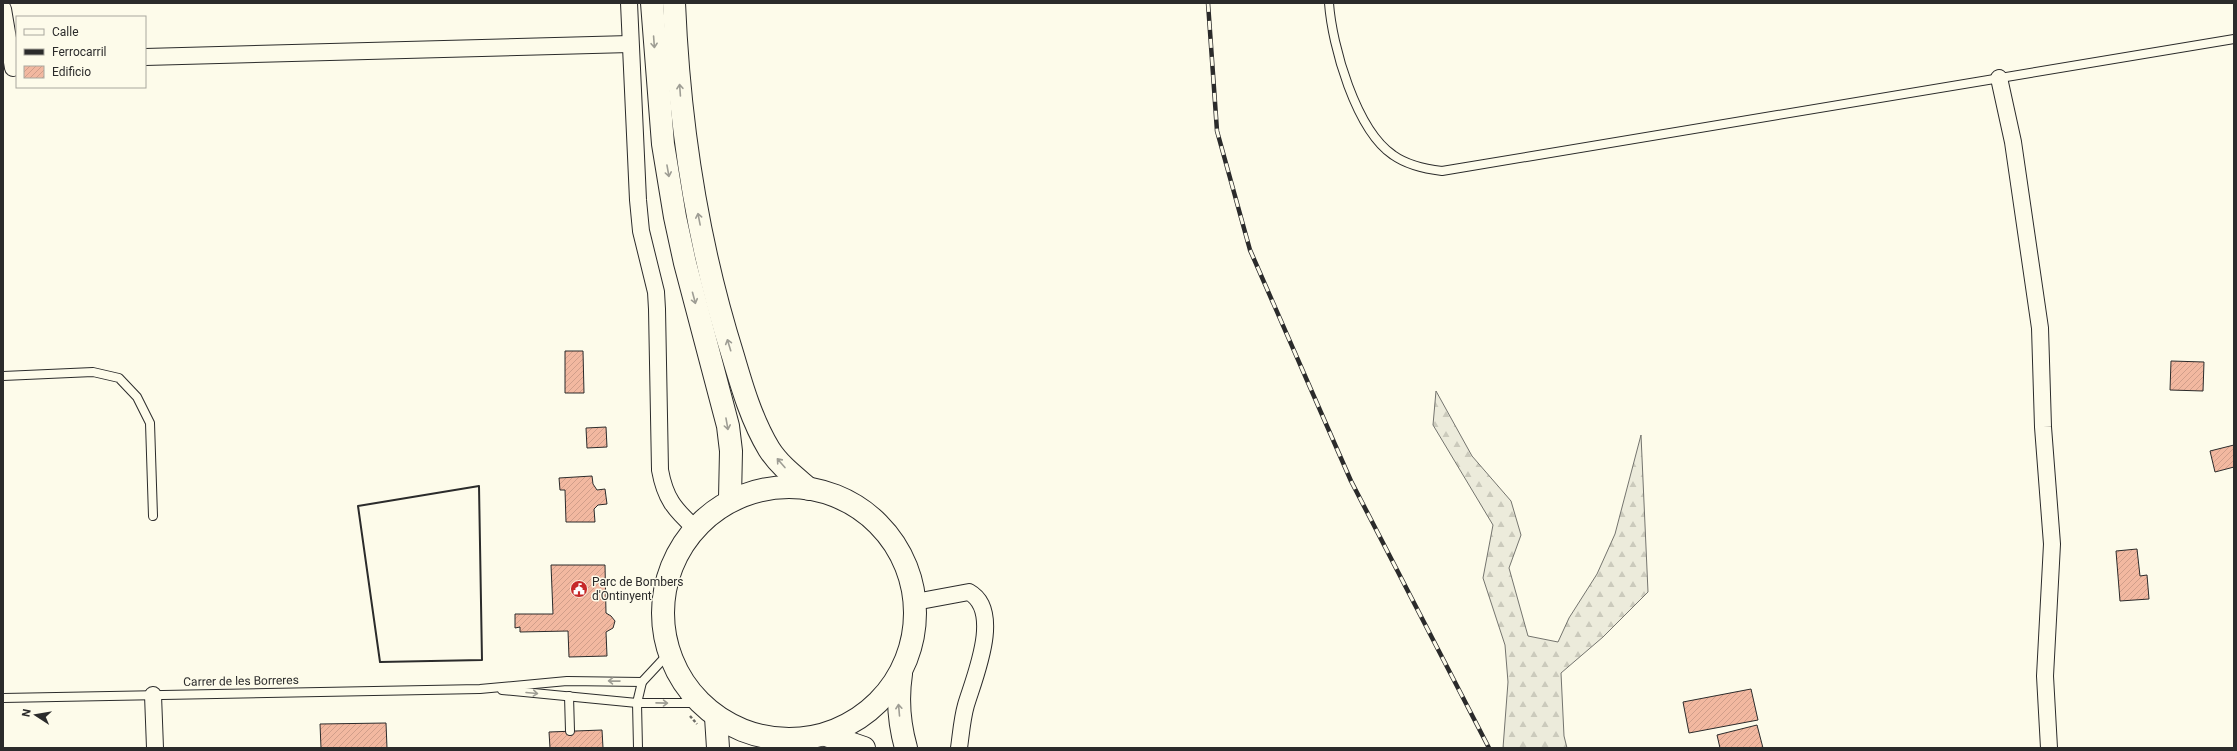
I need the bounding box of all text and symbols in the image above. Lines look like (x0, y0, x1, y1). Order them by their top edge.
legend (16, 16, 146, 88)
text: Calle (52, 25, 79, 39)
one-way arrow (651, 35, 658, 48)
text: Ferrocarril (52, 45, 107, 59)
text: Edificio (52, 65, 91, 79)
one-way arrow (676, 84, 683, 97)
one-way arrow (664, 164, 672, 177)
one-way arrow (694, 212, 702, 225)
one-way arrow (691, 292, 699, 305)
one-way arrow (725, 338, 732, 351)
one-way arrow (724, 417, 732, 430)
one-way arrow (776, 458, 785, 468)
place label: Parc de Bombers d'Ontinyent (592, 575, 684, 603)
public building icon: Parc de Bombers d'Ontinyent (569, 579, 589, 599)
street label: Carrer de les Borreres (183, 673, 299, 689)
one-way arrow (608, 677, 621, 685)
one-way arrow (525, 689, 538, 697)
north arrow (16, 695, 56, 735)
one-way arrow (655, 699, 668, 707)
one-way arrow (896, 704, 903, 717)
text: N (20, 708, 34, 718)

